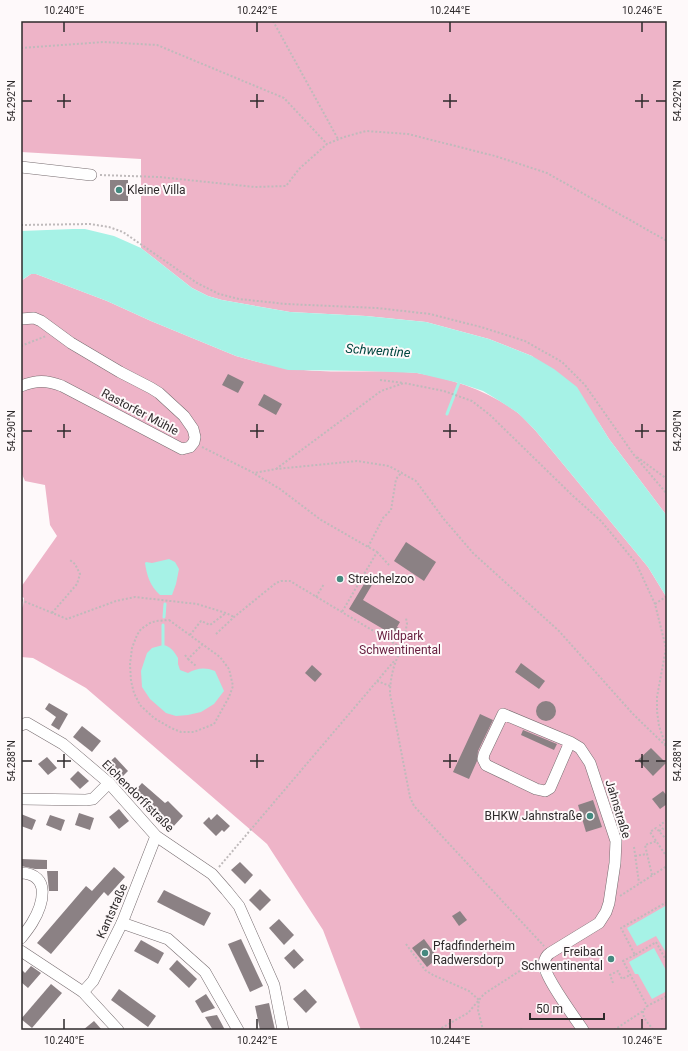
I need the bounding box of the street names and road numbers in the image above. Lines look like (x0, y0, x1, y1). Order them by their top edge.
street label: Rastorfer Mühle (99, 386, 181, 438)
street label: Eichendorffstraße (99, 757, 177, 835)
street label: Jahnstraße (602, 778, 634, 840)
street label: Kantstraße (94, 881, 130, 941)

